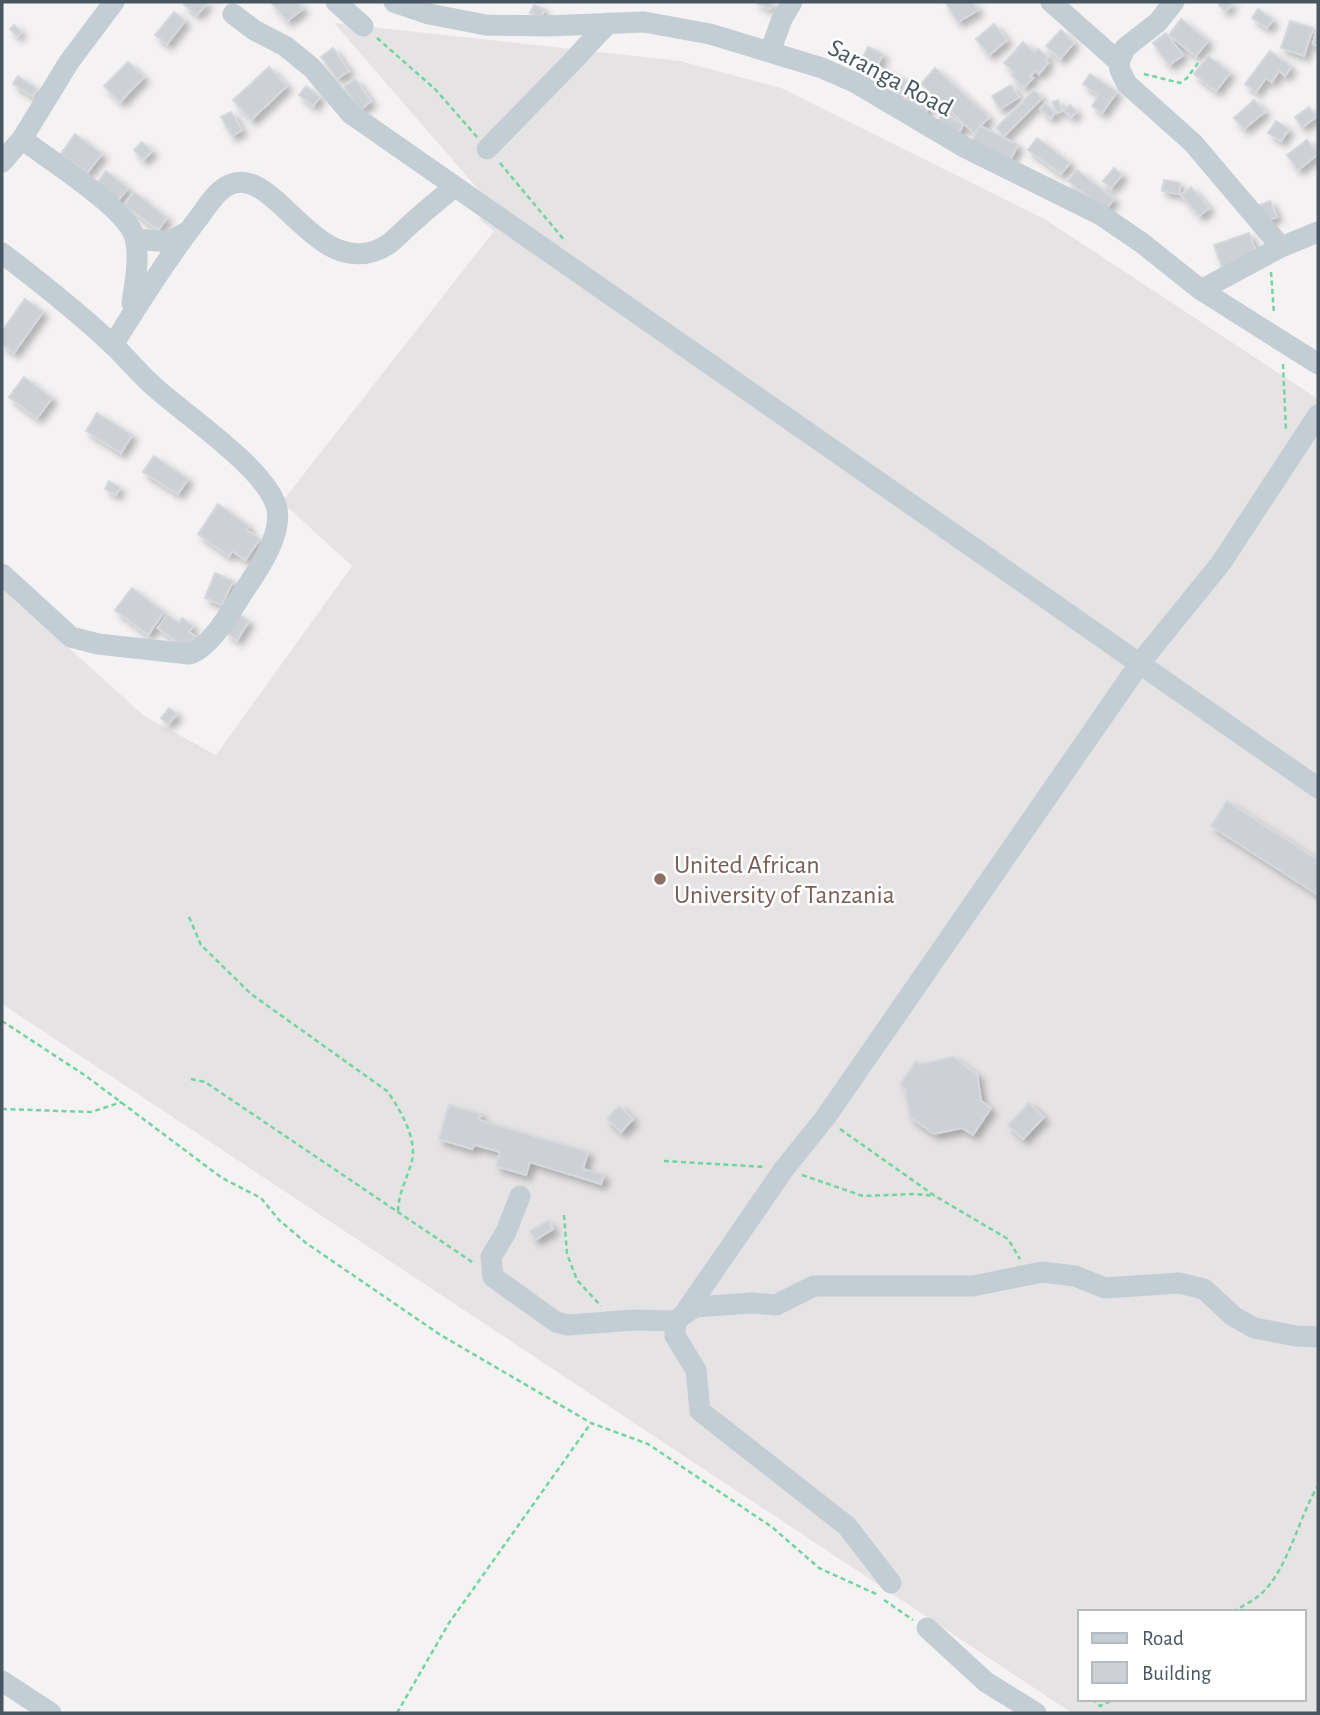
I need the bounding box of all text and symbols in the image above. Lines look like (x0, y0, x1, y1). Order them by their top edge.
street label: Saranga Road (824, 34, 957, 122)
place label: United African University of Tanzania (674, 852, 895, 908)
marker: United African University of Tanzania (652, 871, 668, 887)
legend (1078, 1610, 1306, 1701)
text: Road (1142, 1628, 1184, 1649)
text: Building (1142, 1663, 1212, 1684)

